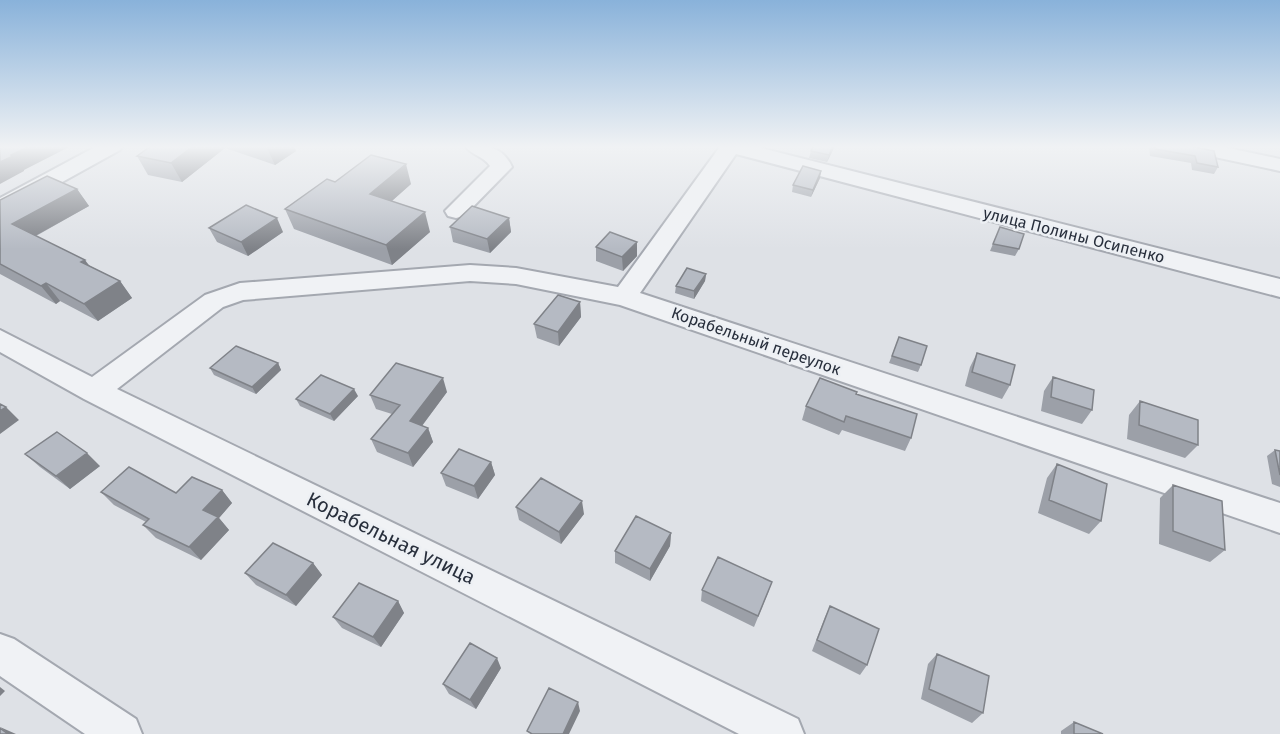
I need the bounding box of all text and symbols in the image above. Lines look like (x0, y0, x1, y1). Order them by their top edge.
street label: улица Полины Осипенко (981, 203, 1167, 267)
street label: Корабельный переулок (669, 303, 844, 379)
street label: Корабельная улица (303, 487, 479, 589)

